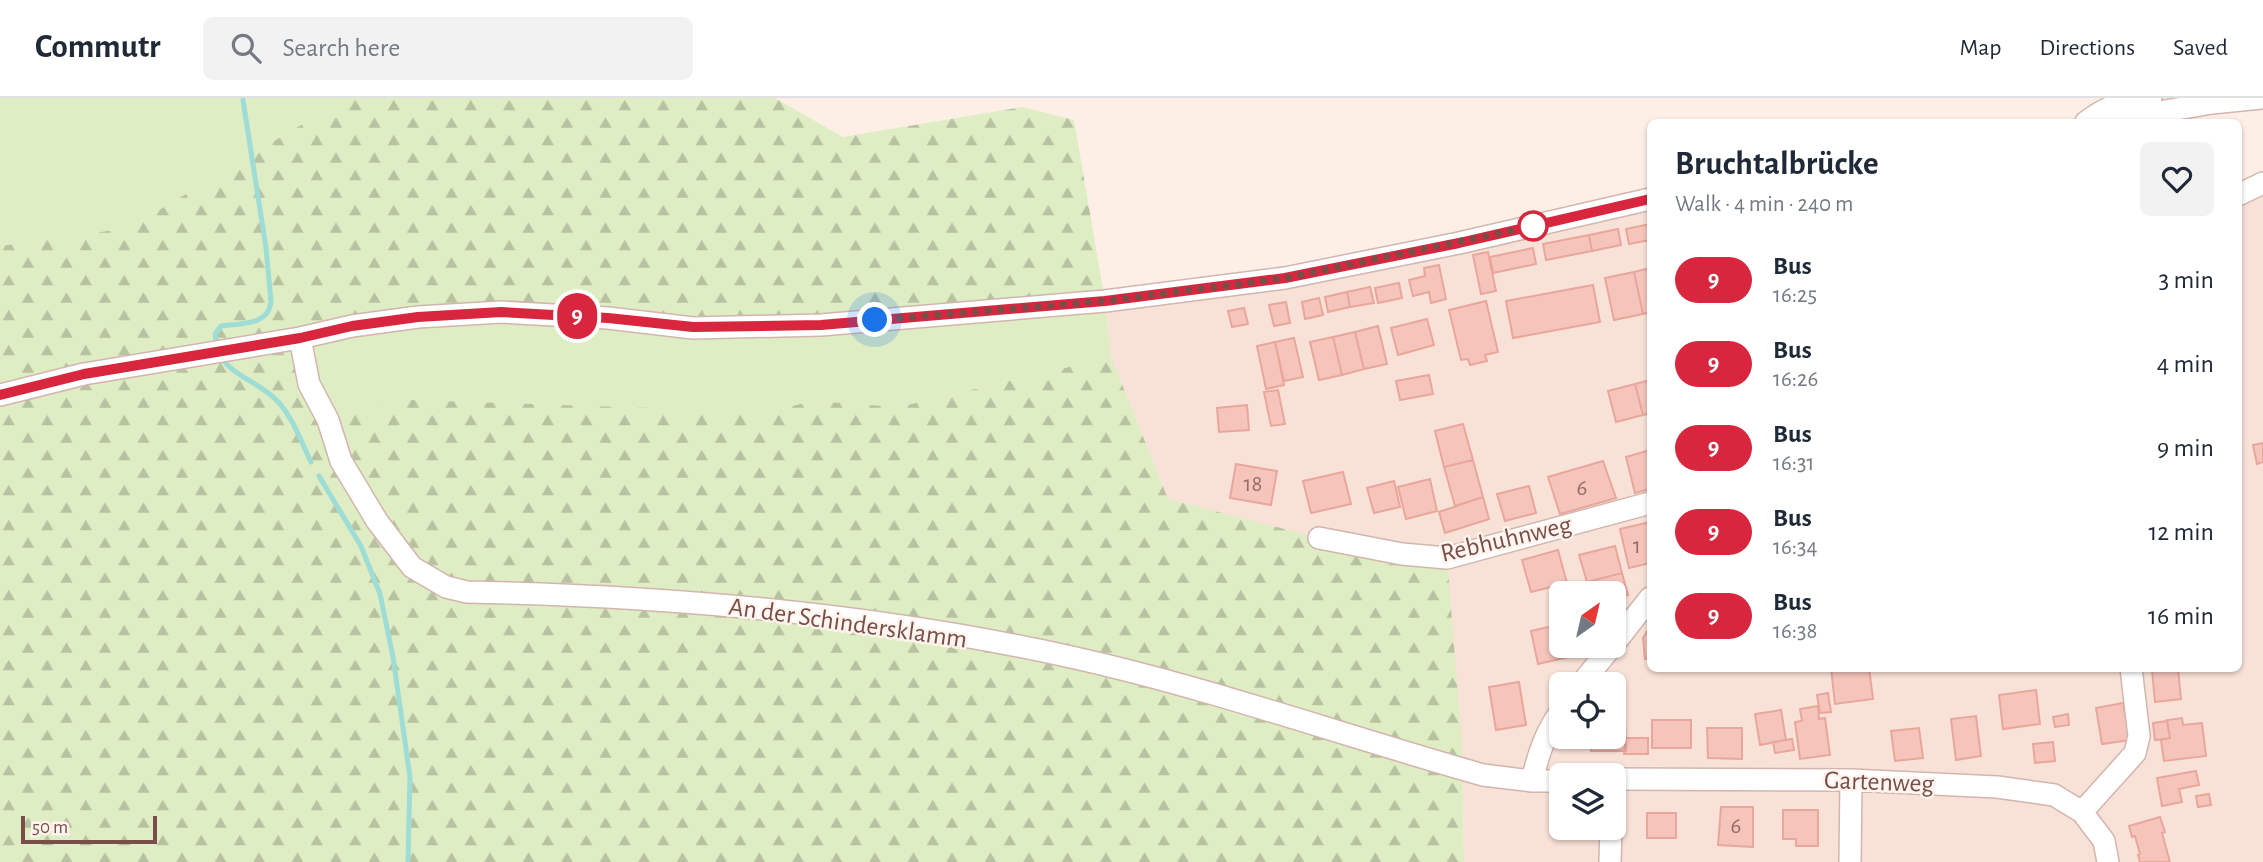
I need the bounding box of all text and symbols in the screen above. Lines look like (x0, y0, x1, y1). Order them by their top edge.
search box (203, 17, 693, 80)
icon: search (227, 29, 265, 67)
text: Commutr (35, 31, 161, 64)
text: Search here (283, 35, 400, 61)
text: Map (1959, 36, 2001, 60)
text: Directions (2039, 36, 2135, 60)
text: Saved (2173, 36, 2228, 60)
button: heart (2140, 142, 2214, 216)
text: Bruchtalbrücke (1675, 148, 1878, 181)
text: Walk · 4 min · 240 m (1675, 193, 1853, 216)
unlabelled marker (1518, 211, 1548, 241)
text: Bus (1773, 253, 1812, 279)
text: 3 min (2158, 267, 2214, 293)
text: 9 (1708, 268, 1719, 292)
text: 16:25 (1773, 284, 1817, 307)
line badge: 9 (554, 293, 600, 339)
your location (857, 302, 892, 337)
text: 9 (571, 304, 583, 328)
text: Bus (1773, 337, 1812, 363)
text: 4 min (2157, 351, 2214, 377)
text: 9 (1708, 352, 1719, 376)
text: 16:26 (1773, 368, 1818, 391)
text: Bus (1773, 421, 1812, 447)
text: 9 min (2157, 435, 2214, 461)
text: 9 (1708, 436, 1719, 460)
text: 16:31 (1773, 452, 1814, 475)
house number: 18 (1244, 473, 1262, 496)
house number: 6 (1577, 477, 1587, 500)
text: Bus (1773, 505, 1812, 531)
street label: Rebhuhnweg (1438, 511, 1574, 567)
text: 12 min (2148, 519, 2214, 545)
text: 9 (1708, 520, 1719, 544)
house number: 1 (1633, 535, 1641, 558)
text: 16:34 (1773, 536, 1818, 559)
north arrow (1549, 581, 1626, 658)
map controls (1549, 581, 1626, 840)
text: Bus (1773, 589, 1812, 615)
street label: An der Schindersklamm (727, 593, 969, 653)
text: 16 min (2148, 603, 2214, 629)
text: 9 (1708, 604, 1719, 628)
text: 16:38 (1773, 620, 1817, 643)
button: locate (1549, 672, 1626, 749)
button: layers (1549, 763, 1626, 840)
street label: Gartenweg (1824, 767, 1935, 797)
scale bar (21, 813, 158, 845)
house number: 6 (1731, 815, 1741, 838)
text: 50 m (32, 818, 68, 837)

